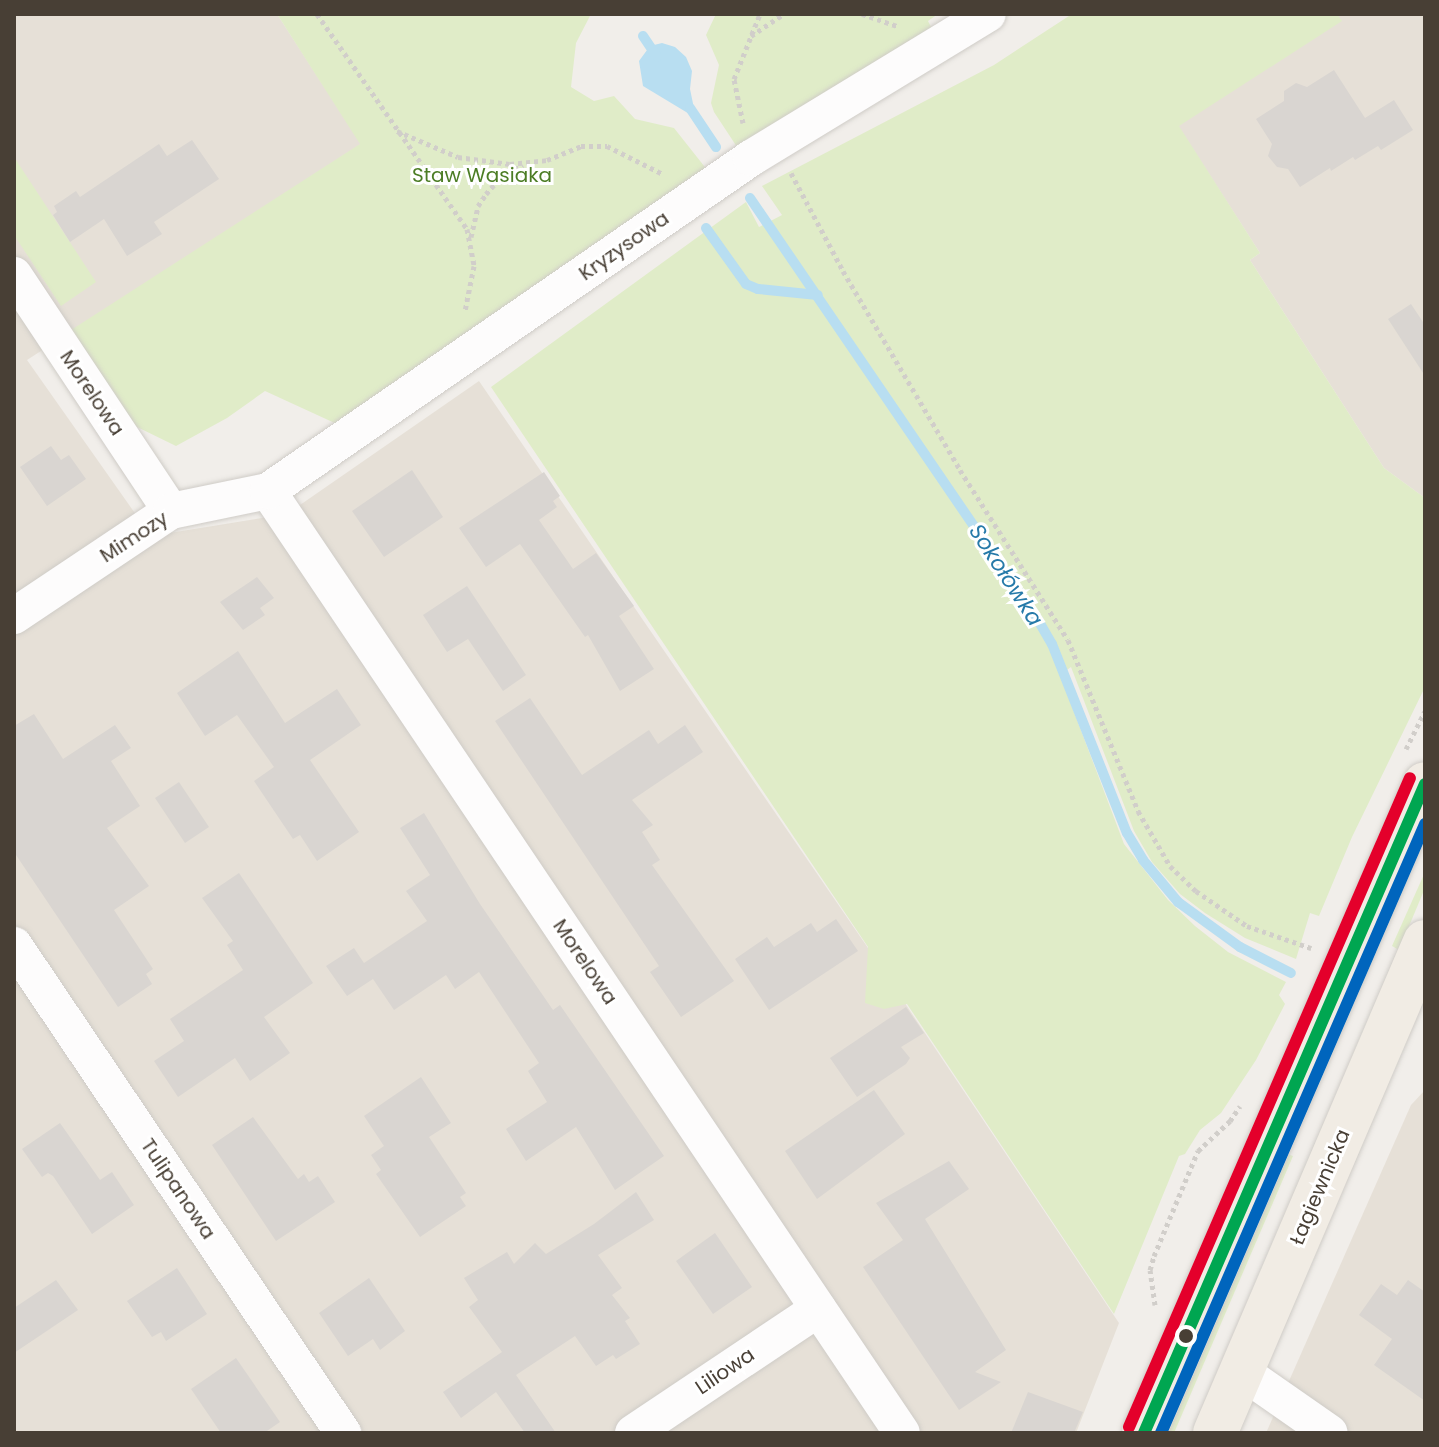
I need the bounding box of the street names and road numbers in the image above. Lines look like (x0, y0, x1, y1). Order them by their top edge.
street label: Kryzysowa (574, 206, 674, 286)
street label: Morelowa (55, 346, 129, 440)
street label: Mimozy (96, 506, 172, 568)
street label: Morelowa (548, 915, 622, 1009)
street label: Łagiewnicka (1285, 1126, 1355, 1248)
street label: Tulipanowa (136, 1134, 220, 1244)
street label: Liliowa (691, 1343, 759, 1399)

